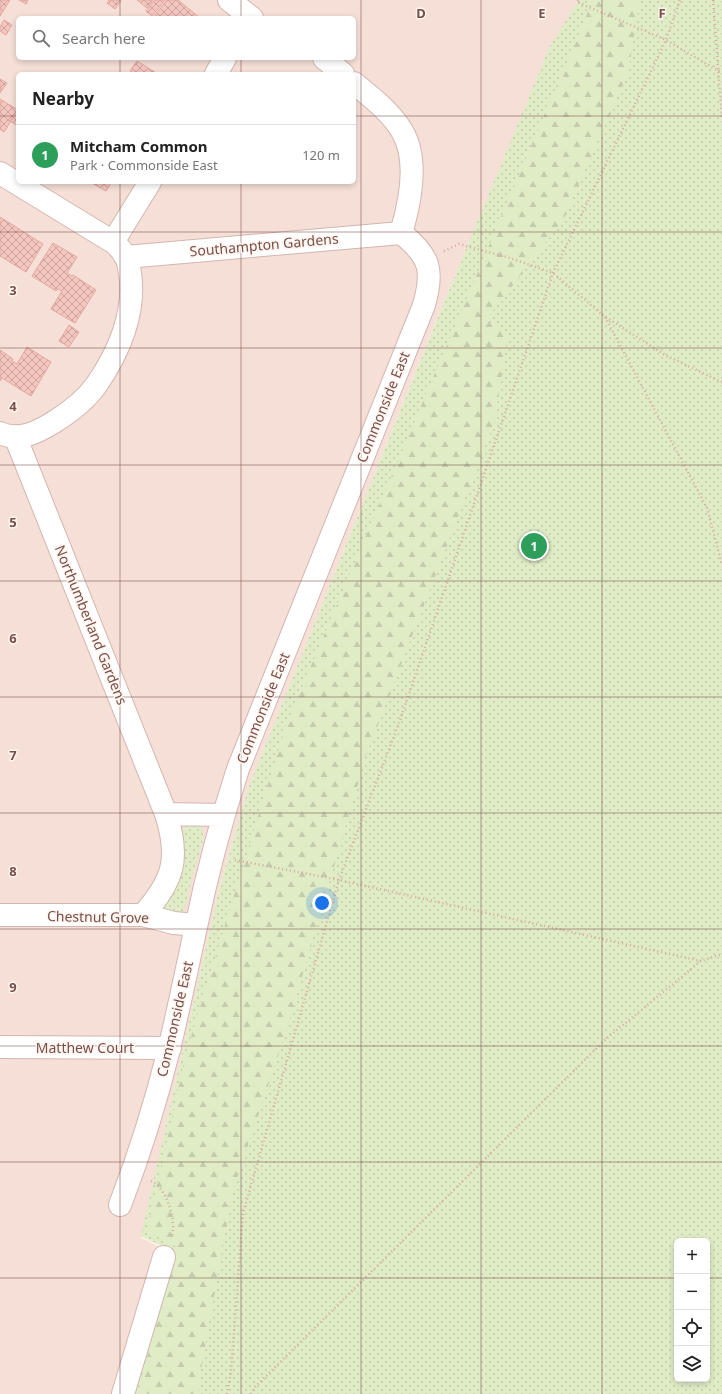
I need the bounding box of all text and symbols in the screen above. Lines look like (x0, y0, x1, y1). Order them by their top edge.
text: D (416, 4, 426, 22)
text: E (538, 4, 546, 22)
text: F (658, 4, 666, 22)
search box (16, 16, 356, 60)
icon: search (30, 27, 52, 49)
text: Search here (62, 28, 145, 48)
text: Nearby (32, 87, 94, 110)
text: Mitcham Common (70, 136, 208, 156)
text: 1 (41, 146, 49, 164)
text: 120 m (302, 146, 340, 164)
text: Park · Commonside East (70, 156, 218, 174)
street label: Southampton Gardens (189, 229, 339, 260)
text: 3 (9, 281, 17, 299)
street label: Commonside East (352, 348, 414, 465)
text: 4 (9, 397, 17, 415)
text: 5 (9, 513, 17, 531)
pin: 1 (521, 531, 547, 561)
street label: Northumberland Gardens (51, 542, 132, 708)
text: 6 (9, 629, 17, 647)
street label: Commonside East (232, 649, 294, 766)
text: 7 (9, 746, 17, 764)
text: 8 (9, 862, 17, 880)
your location (312, 893, 332, 913)
street label: Chestnut Grove (47, 906, 149, 927)
street label: Commonside East (152, 959, 197, 1079)
text: 9 (9, 978, 17, 996)
street label: Matthew Court (36, 1038, 134, 1057)
map controls (674, 1238, 710, 1382)
button: + (674, 1238, 710, 1274)
button: − (674, 1274, 710, 1310)
button: locate (674, 1310, 710, 1346)
button: layers (674, 1346, 710, 1382)

